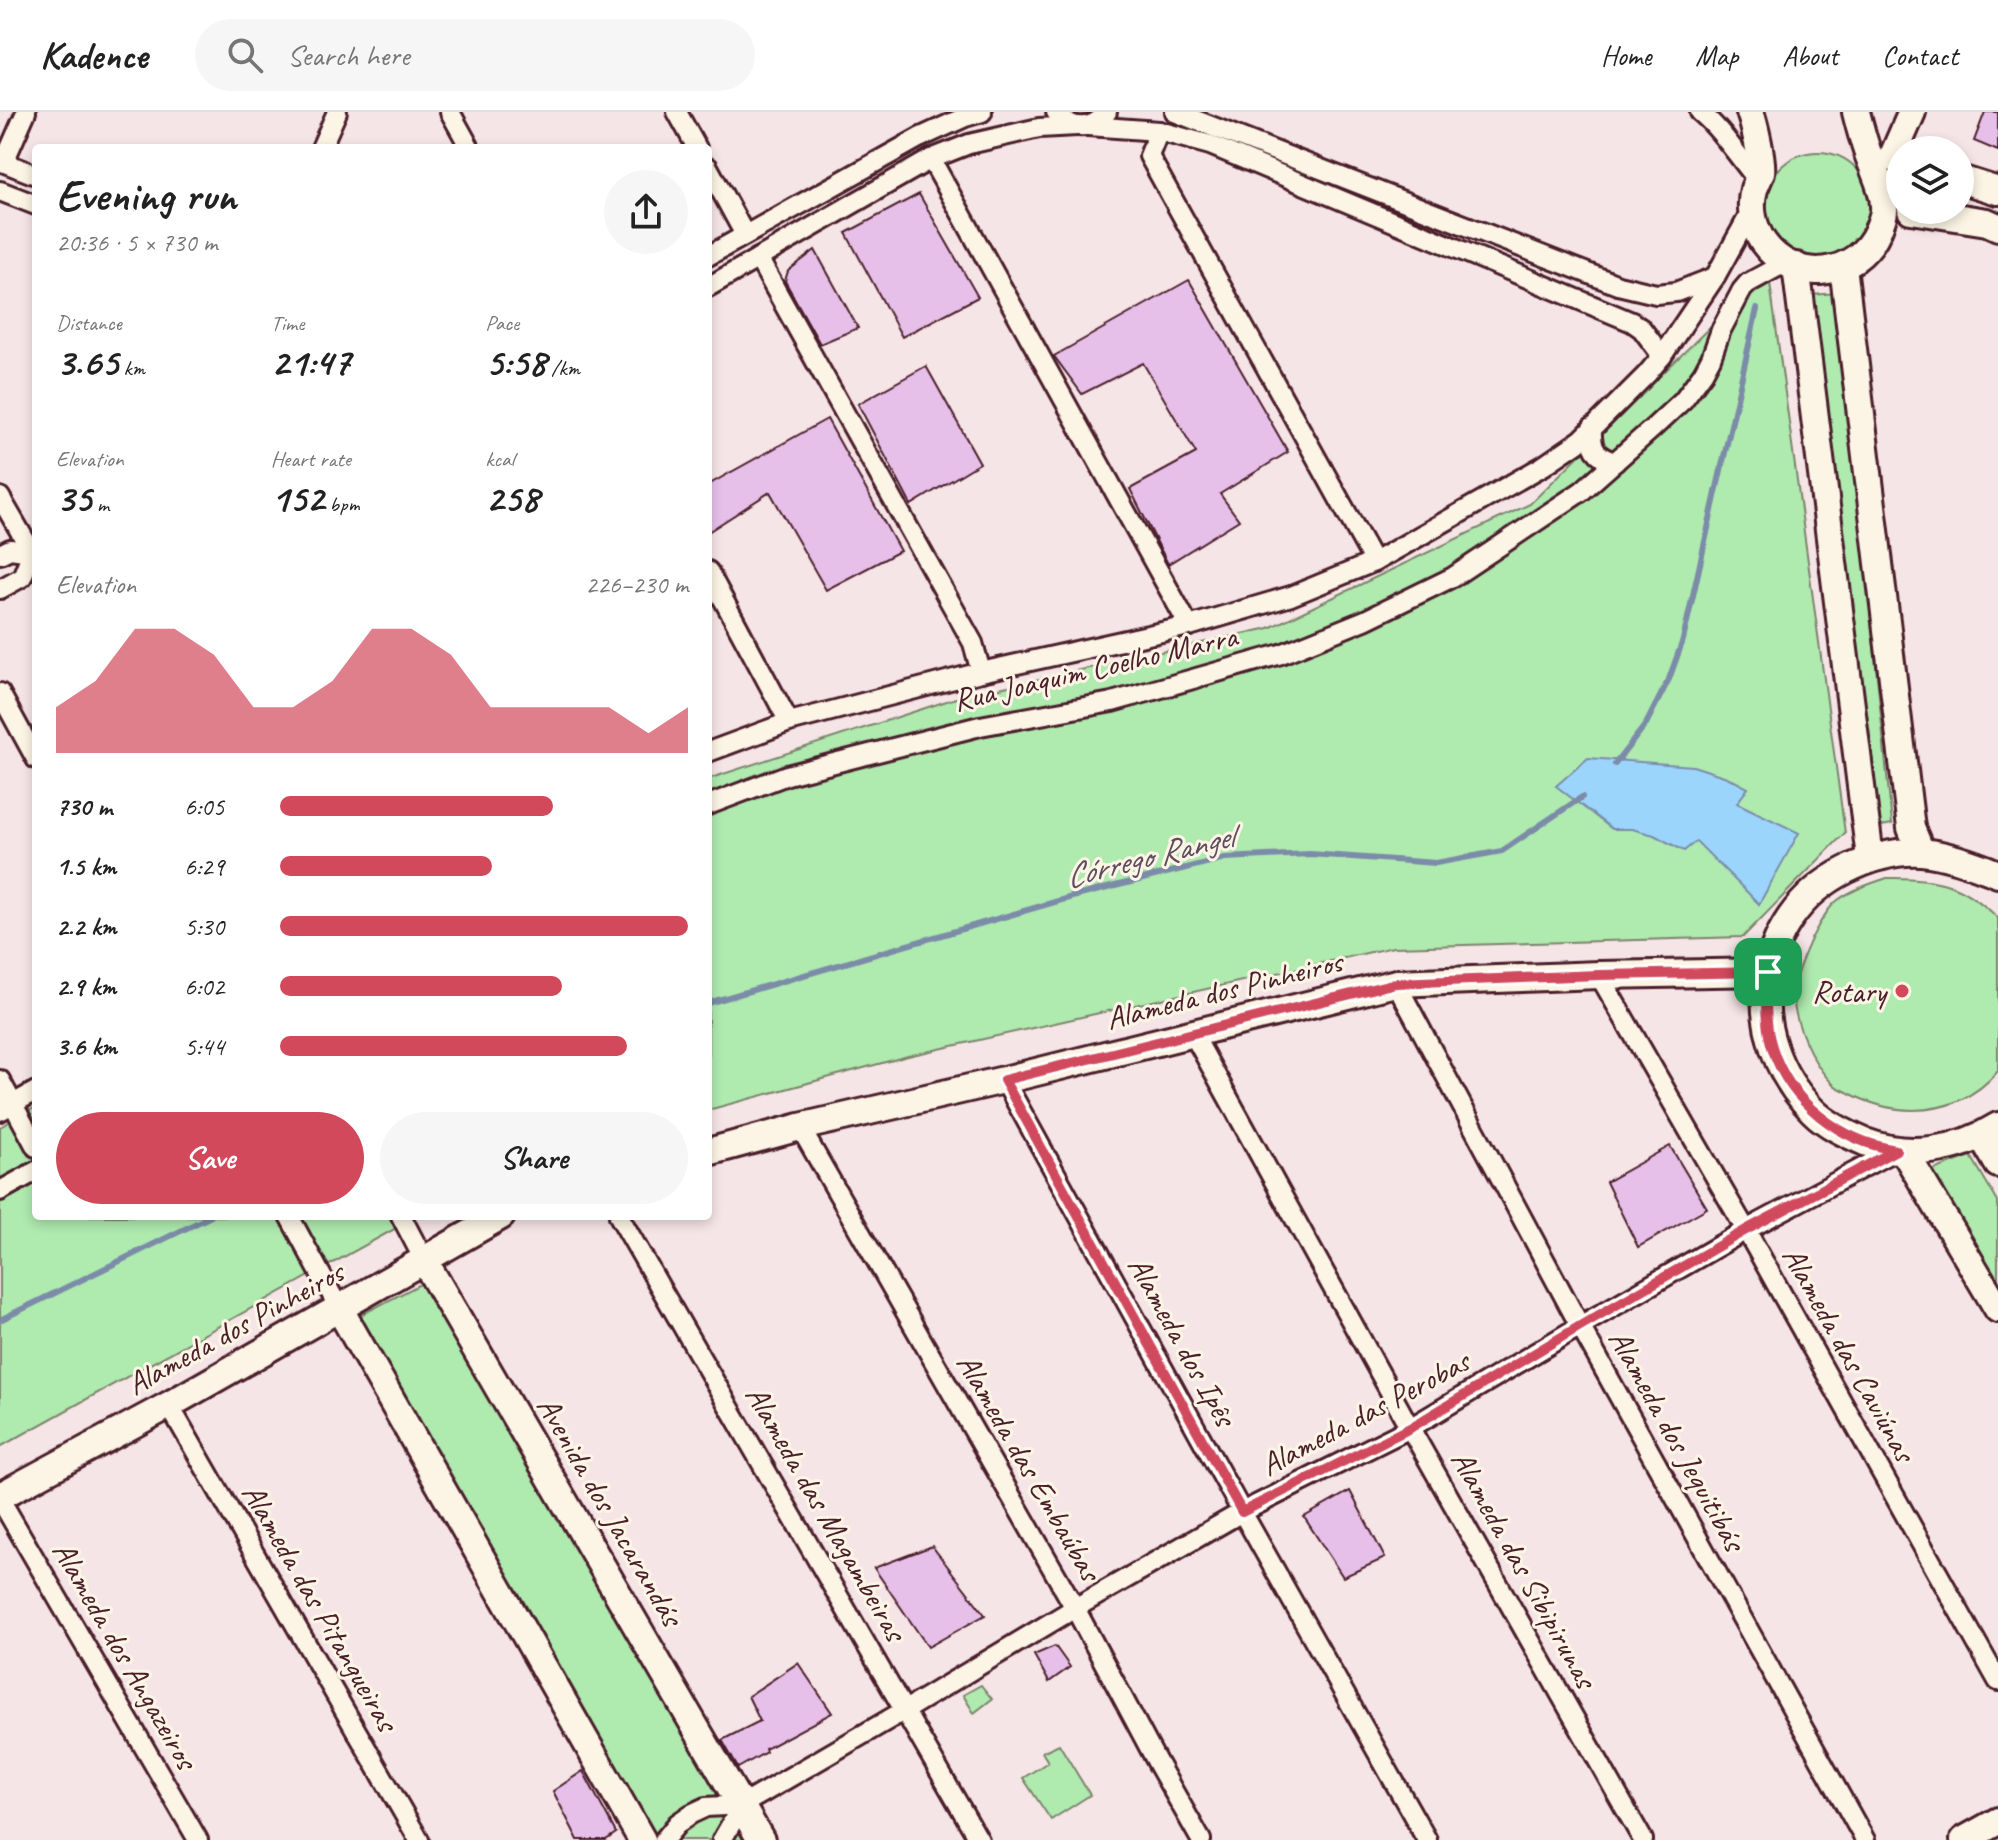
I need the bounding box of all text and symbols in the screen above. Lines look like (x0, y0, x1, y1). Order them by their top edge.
search box (195, 19, 755, 91)
text: Kadence (40, 32, 147, 79)
icon: search (223, 33, 267, 77)
text: Search here (287, 36, 410, 74)
text: Home (1601, 38, 1651, 73)
text: Map (1695, 38, 1738, 73)
text: About (1782, 38, 1838, 73)
text: Contact (1882, 38, 1958, 73)
map controls (1886, 136, 1974, 224)
button: layers (1886, 136, 1974, 224)
text: Evening run (56, 168, 236, 223)
button: share (604, 170, 688, 254)
text: 20:36 · 5 × 730 m (56, 226, 217, 259)
text: Distance (56, 309, 122, 337)
text: Time (271, 309, 304, 337)
text: Pace (485, 309, 519, 337)
text: 3.65 (56, 337, 118, 387)
text: 21:47 (271, 337, 350, 387)
text: 5:58 (485, 337, 546, 387)
text: km (118, 354, 145, 382)
text: /km (546, 354, 580, 382)
text: Elevation (56, 445, 124, 473)
text: Heart rate (271, 445, 351, 473)
text: kcal (485, 445, 514, 473)
text: 35 (56, 473, 91, 523)
text: 152 (271, 473, 324, 523)
text: 258 (485, 473, 539, 523)
text: m (91, 490, 109, 518)
text: bpm (324, 490, 360, 518)
text: Elevation (56, 568, 136, 601)
text: 226–230 m (585, 568, 688, 601)
street label: Rua Joaquim Coelho Marra (949, 615, 1243, 721)
text: 730 m (56, 790, 112, 823)
text: 6:05 (184, 790, 224, 823)
water label: Córrego Rangel (1060, 812, 1249, 898)
text: 1.5 km (56, 850, 116, 883)
text: 6:29 (184, 850, 224, 883)
text: 2.2 km (56, 910, 116, 943)
text: 5:30 (184, 910, 224, 943)
pin (1734, 938, 1802, 1006)
street label: Alameda dos Pinheiros (1102, 940, 1349, 1039)
icon: arrive (1746, 950, 1790, 994)
text: 2.9 km (56, 970, 116, 1003)
text: 6:02 (184, 970, 224, 1003)
place label: Rotary (1812, 971, 1889, 1012)
marker: Rotary (1893, 982, 1911, 1000)
text: 3.6 km (56, 1030, 117, 1063)
text: 5:44 (184, 1030, 224, 1063)
button: Save (56, 1112, 364, 1204)
button: Share (380, 1112, 688, 1204)
street label: Alameda das Caviúnas (1773, 1239, 1926, 1471)
street label: Alameda dos Ipês (1119, 1249, 1247, 1436)
street label: Alameda dos Pinheiros (119, 1250, 353, 1404)
street label: Alameda dos Jequitibás (1599, 1322, 1756, 1561)
street label: Alameda das Perobas (1254, 1340, 1478, 1485)
street label: Alameda das Embaúbas (947, 1346, 1112, 1590)
street label: Alameda das Magambeiras (736, 1378, 917, 1651)
street label: Avenida dos Jacarandás (528, 1389, 694, 1636)
street label: Alameda das Sibipirunas (1442, 1443, 1608, 1698)
street label: Alameda das Pitangueiras (232, 1476, 409, 1741)
street label: Alameda dos Angazeiros (43, 1534, 208, 1779)

